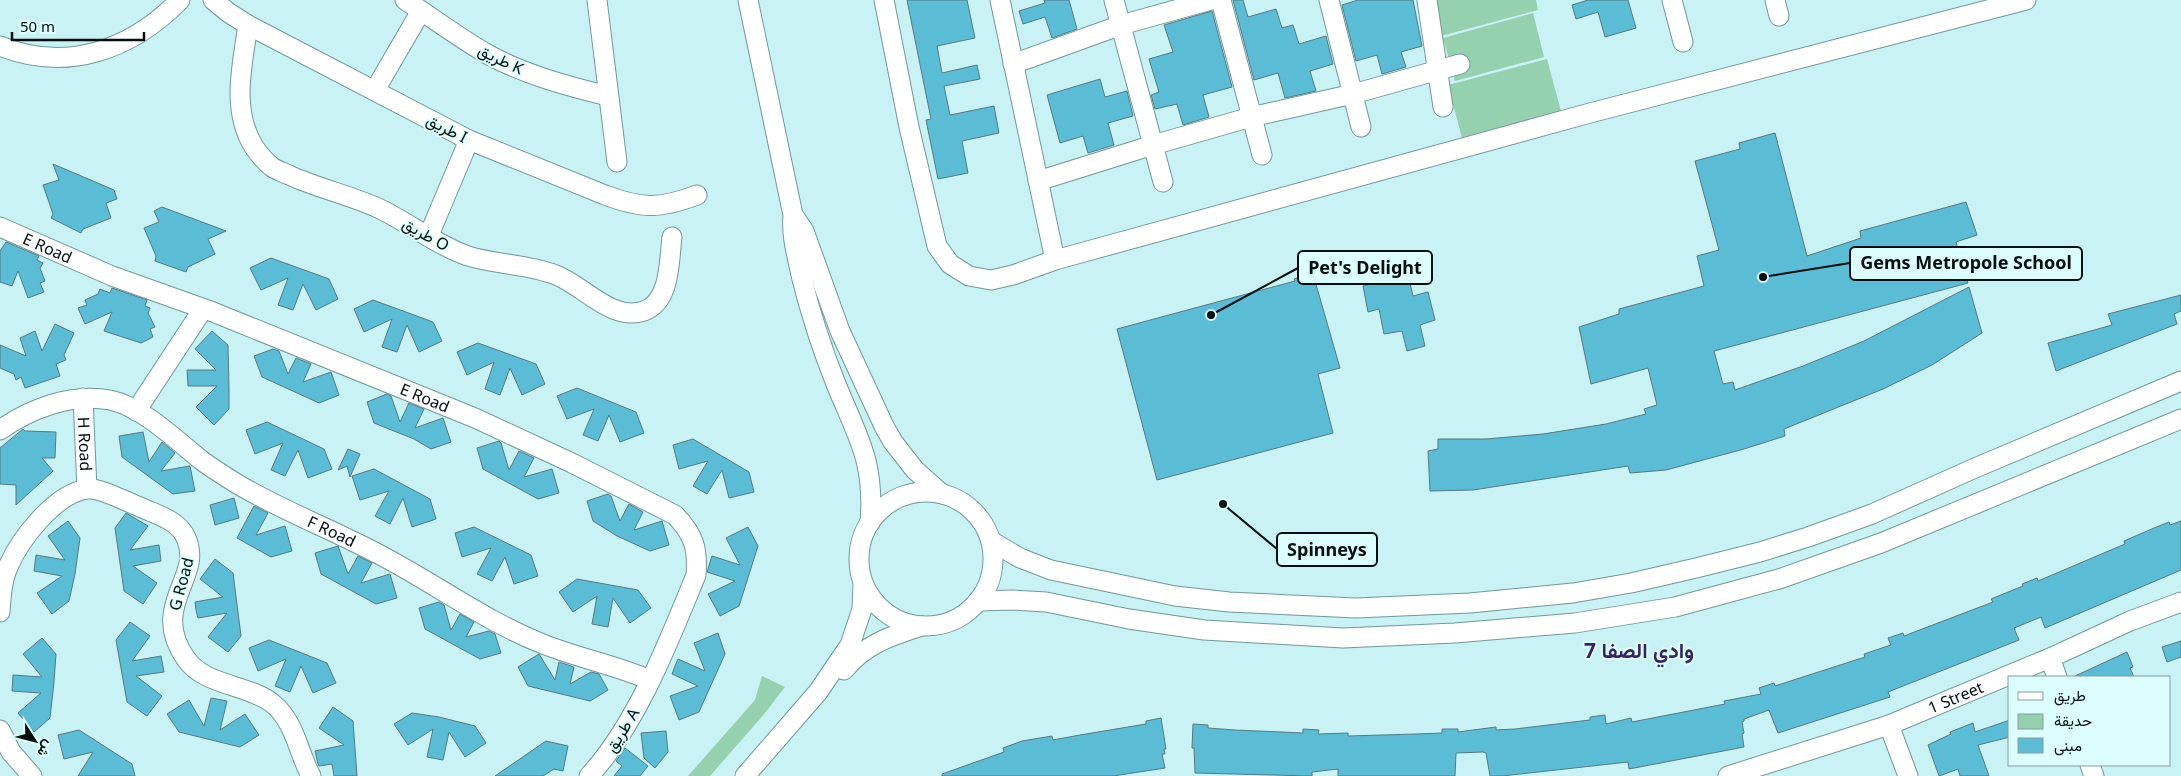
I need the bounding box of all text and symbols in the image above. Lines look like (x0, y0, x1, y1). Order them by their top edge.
scale bar (12, 10, 145, 42)
text: 50 m (20, 16, 55, 36)
street label: طريق K (475, 39, 527, 79)
street label: طريق I (423, 108, 471, 148)
street label: طريق O (399, 212, 453, 256)
street label: E Road (20, 227, 76, 268)
callout: Gems Metropole School (1850, 247, 2082, 280)
text: Gems Metropole School (1860, 250, 2072, 274)
callout: Pet's Delight (1298, 251, 1432, 284)
text: Pet's Delight (1308, 255, 1422, 279)
street label: E Road (397, 378, 453, 418)
street label: H Road (73, 416, 97, 472)
street label: F Road (304, 510, 359, 552)
callout: Spinneys (1277, 533, 1377, 566)
text: Spinneys (1287, 537, 1367, 561)
street label: G Road (163, 555, 199, 613)
district label: وادي الصفا 7 (1584, 636, 1694, 668)
street label: 1 Street (1925, 676, 1987, 719)
legend (2008, 676, 2171, 766)
text: طريق (2054, 685, 2086, 706)
street label: طريق A (600, 703, 645, 756)
text: حديقة (2054, 710, 2092, 730)
north arrow (10, 716, 60, 766)
text: مبنى (2054, 735, 2082, 756)
text: ش (33, 737, 59, 761)

